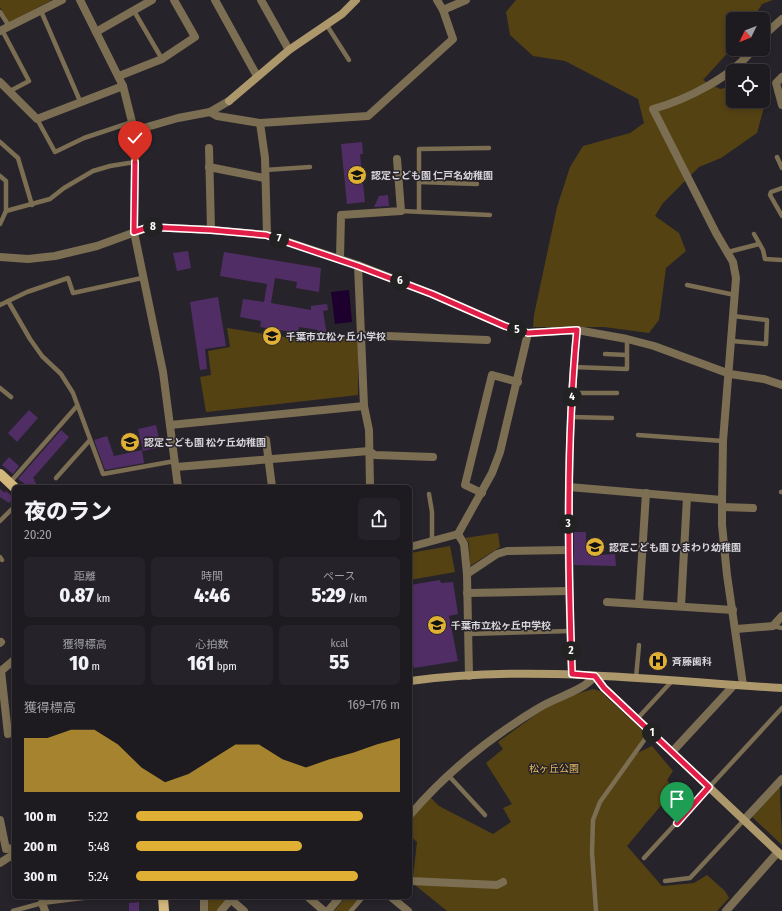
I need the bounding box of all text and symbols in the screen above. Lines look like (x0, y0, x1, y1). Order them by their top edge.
north arrow (726, 12, 770, 56)
map controls (726, 12, 770, 108)
button: locate (726, 64, 770, 108)
pin (118, 121, 152, 162)
icon: check (124, 127, 146, 149)
school or university icon: 認定こども園 仁戸名幼稚園 (346, 164, 368, 186)
place label: 認定こども園 仁戸名幼稚園 (371, 170, 493, 182)
pin: 8 (143, 217, 163, 237)
text: 8 (150, 220, 156, 233)
pin: 7 (269, 229, 289, 249)
text: 7 (277, 232, 281, 245)
pin: 6 (390, 271, 410, 291)
text: 6 (397, 274, 403, 287)
pin: 5 (507, 320, 527, 340)
text: 5 (514, 323, 520, 336)
school or university icon: 千葉市立松ヶ丘小学校 (261, 325, 283, 347)
place label: 千葉市立松ヶ丘小学校 (286, 331, 386, 343)
pin: 4 (562, 387, 582, 407)
text: 4 (569, 390, 575, 403)
school or university icon: 認定こども園 松ケ丘幼稚園 (119, 431, 141, 453)
place label: 認定こども園 松ケ丘幼稚園 (144, 437, 266, 449)
text: 夜のラン (24, 498, 112, 525)
button: share (358, 498, 400, 540)
pin: 3 (558, 514, 578, 534)
text: 3 (565, 517, 571, 530)
text: 20:20 (24, 527, 52, 542)
school or university icon: 認定こども園 ひまわり幼稚園 (584, 536, 606, 558)
place label: 認定こども園 ひまわり幼稚園 (609, 542, 741, 554)
text: 距離 (74, 570, 96, 583)
text: 時間 (201, 570, 223, 583)
text: ペース (323, 570, 356, 583)
text: 0.87 (59, 583, 94, 607)
text: 4:46 (194, 583, 230, 607)
text: 5:29 (311, 583, 346, 607)
text: km (94, 592, 110, 605)
text: /km (346, 592, 367, 605)
school or university icon: 千葉市立松ヶ丘中学校 (426, 614, 448, 636)
place label: 千葉市立松ヶ丘中学校 (451, 620, 551, 632)
text: kcal (330, 637, 348, 650)
text: 獲得標高 (63, 638, 107, 651)
text: 心拍数 (195, 638, 228, 651)
pin: 2 (561, 641, 581, 661)
text: 2 (568, 644, 574, 657)
text: 55 (329, 650, 349, 674)
hospital icon: 斉藤歯科 (647, 650, 669, 672)
text: 10 (69, 651, 89, 675)
text: 161 (187, 651, 214, 675)
place label: 斉藤歯科 (672, 656, 712, 668)
text: m (89, 660, 100, 673)
text: bpm (214, 660, 237, 673)
text: 169–176 m (348, 697, 400, 712)
text: 獲得標高 (24, 700, 76, 715)
pin: 1 (642, 723, 662, 743)
text: 1 (650, 726, 654, 739)
park label: 松ヶ丘公園 (529, 763, 579, 775)
pin (660, 782, 694, 823)
icon: arrive (666, 788, 688, 810)
text: 100 m (24, 809, 56, 824)
text: 5:22 (88, 809, 108, 824)
text: 200 m (24, 839, 57, 854)
text: 5:48 (88, 839, 109, 854)
text: 300 m (24, 869, 57, 884)
text: 5:24 (88, 869, 109, 884)

